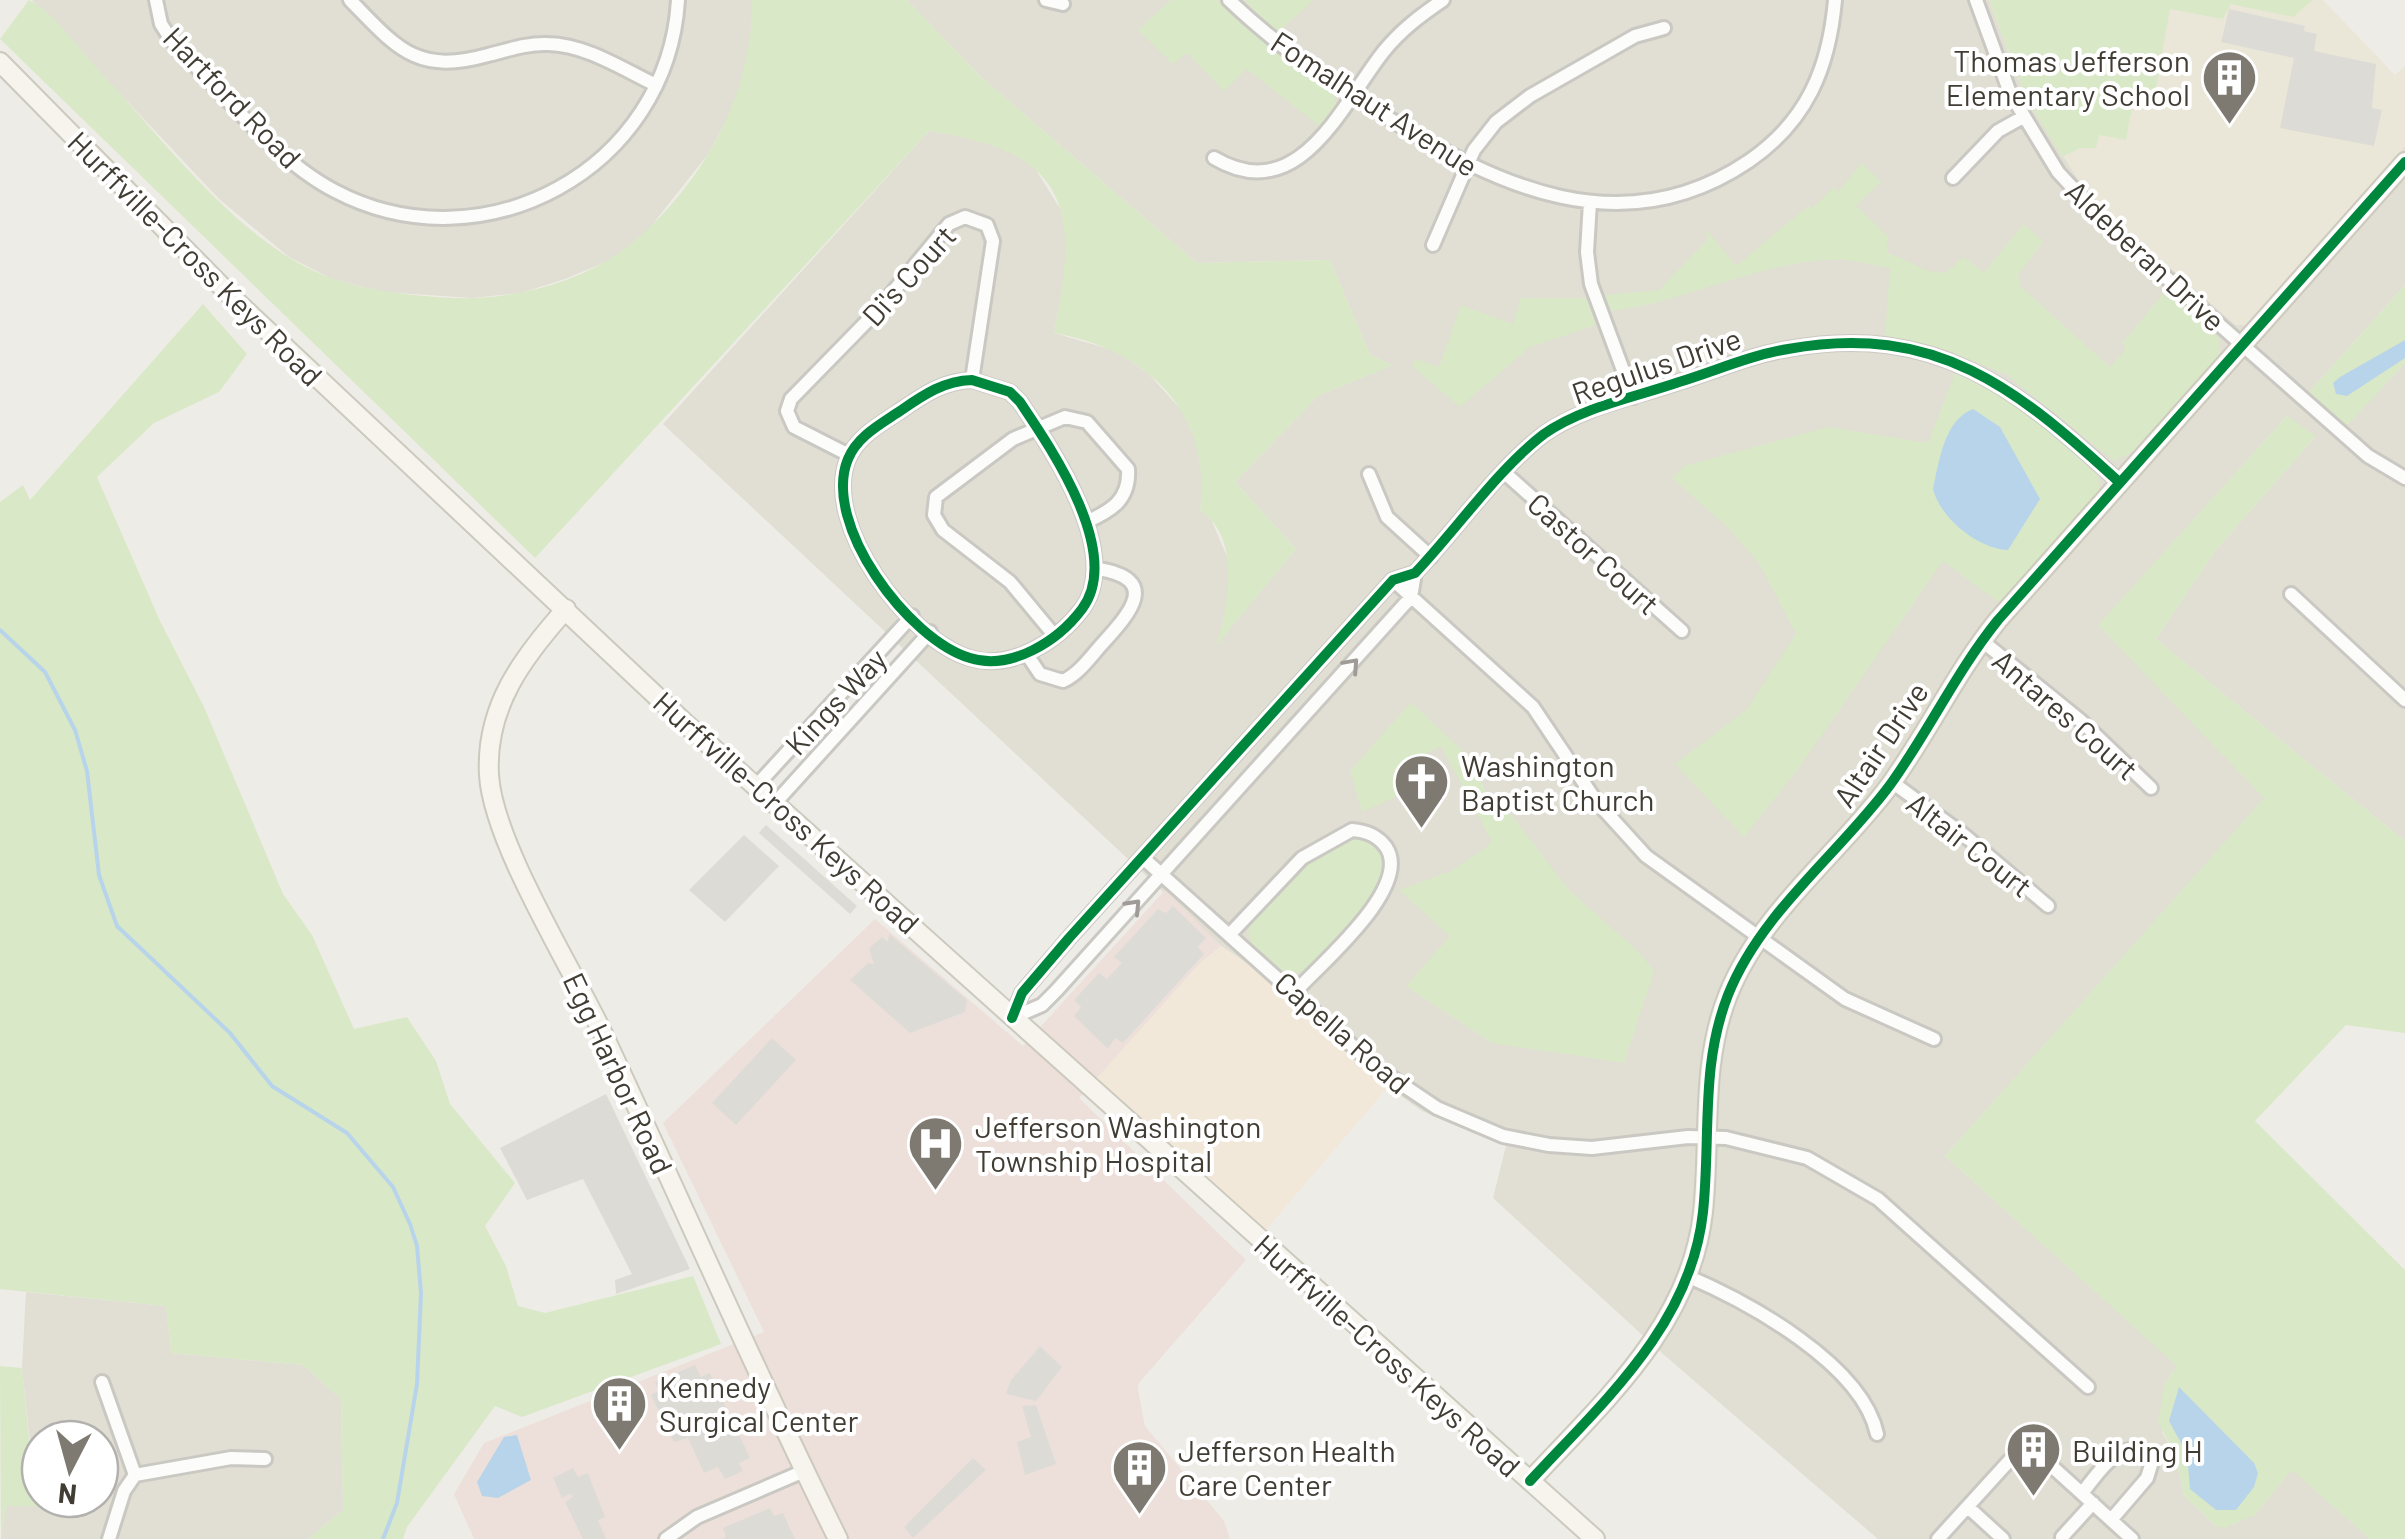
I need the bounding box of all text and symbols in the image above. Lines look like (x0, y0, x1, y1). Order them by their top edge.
street label: Hartford Road (157, 19, 309, 175)
street label: Fomalhaut Avenue (1265, 23, 1485, 183)
place label: Thomas Jefferson Elementary School (1946, 42, 2190, 112)
building icon: Thomas Jefferson Elementary School (2199, 47, 2259, 126)
street label: Hurffville-Cross Keys Road (61, 123, 331, 393)
street label: Aldeberan Drive (2059, 172, 2233, 338)
street label: Di's Court (854, 217, 962, 333)
street label: Regulus Drive (1567, 319, 1745, 411)
street label: Castor Court (1521, 485, 1667, 621)
street label: Kings Way (777, 640, 893, 762)
street label: Antares Court (1986, 641, 2146, 787)
one-way arrow (1340, 658, 1358, 677)
street label: Altair Drive (1825, 675, 1935, 813)
street label: Hurffville-Cross Keys Road (647, 683, 927, 941)
place label: Washington Baptist Church (1461, 747, 1654, 817)
church icon: Washington Baptist Church (1392, 752, 1452, 831)
street label: Altair Court (1900, 784, 2040, 904)
one-way arrow (1122, 899, 1140, 918)
street label: Capella Road (1268, 964, 1418, 1100)
street label: Egg Harbor Road (557, 967, 681, 1179)
place label: Jefferson Washington Township Hospital (975, 1108, 1262, 1178)
hospital icon: Jefferson Washington Township Hospital (906, 1113, 966, 1192)
street label: Hurffville-Cross Keys Road (1248, 1226, 1528, 1484)
place label: Kennedy Surgical Center (659, 1368, 858, 1438)
building icon: Kennedy Surgical Center (590, 1373, 650, 1452)
north arrow (20, 1419, 120, 1519)
building icon: Building H (2003, 1420, 2063, 1499)
place label: Jefferson Health Care Center (1178, 1432, 1396, 1502)
place label: Building H (2072, 1432, 2203, 1468)
building icon: Jefferson Health Care Center (1109, 1437, 1169, 1516)
text: N (56, 1477, 78, 1513)

